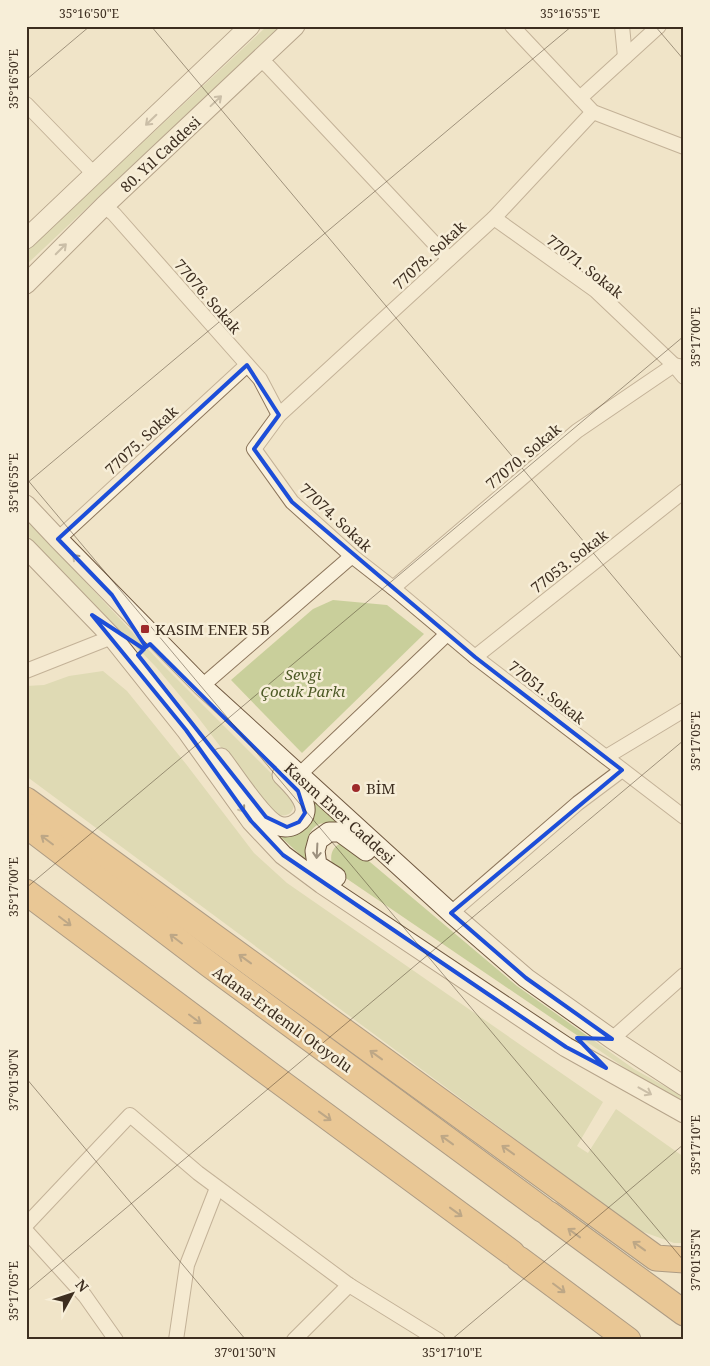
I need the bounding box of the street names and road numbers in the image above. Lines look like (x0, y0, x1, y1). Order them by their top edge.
street label: 80. Yıl Caddesi (116, 111, 205, 196)
street label: 77078. Sokak (388, 216, 470, 294)
street label: 77071. Sokak (542, 230, 628, 302)
street label: 77076. Sokak (170, 255, 246, 338)
street label: 77075. Sokak (100, 401, 182, 479)
street label: 77070. Sokak (481, 419, 565, 493)
street label: 77074. Sokak (295, 478, 377, 556)
street label: 77053. Sokak (526, 525, 612, 597)
street label: 77051. Sokak (504, 656, 590, 728)
street label: Kasım Ener Caddesi (280, 758, 400, 868)
street label: Adana-Erdemli Otoyolu (209, 962, 357, 1077)

